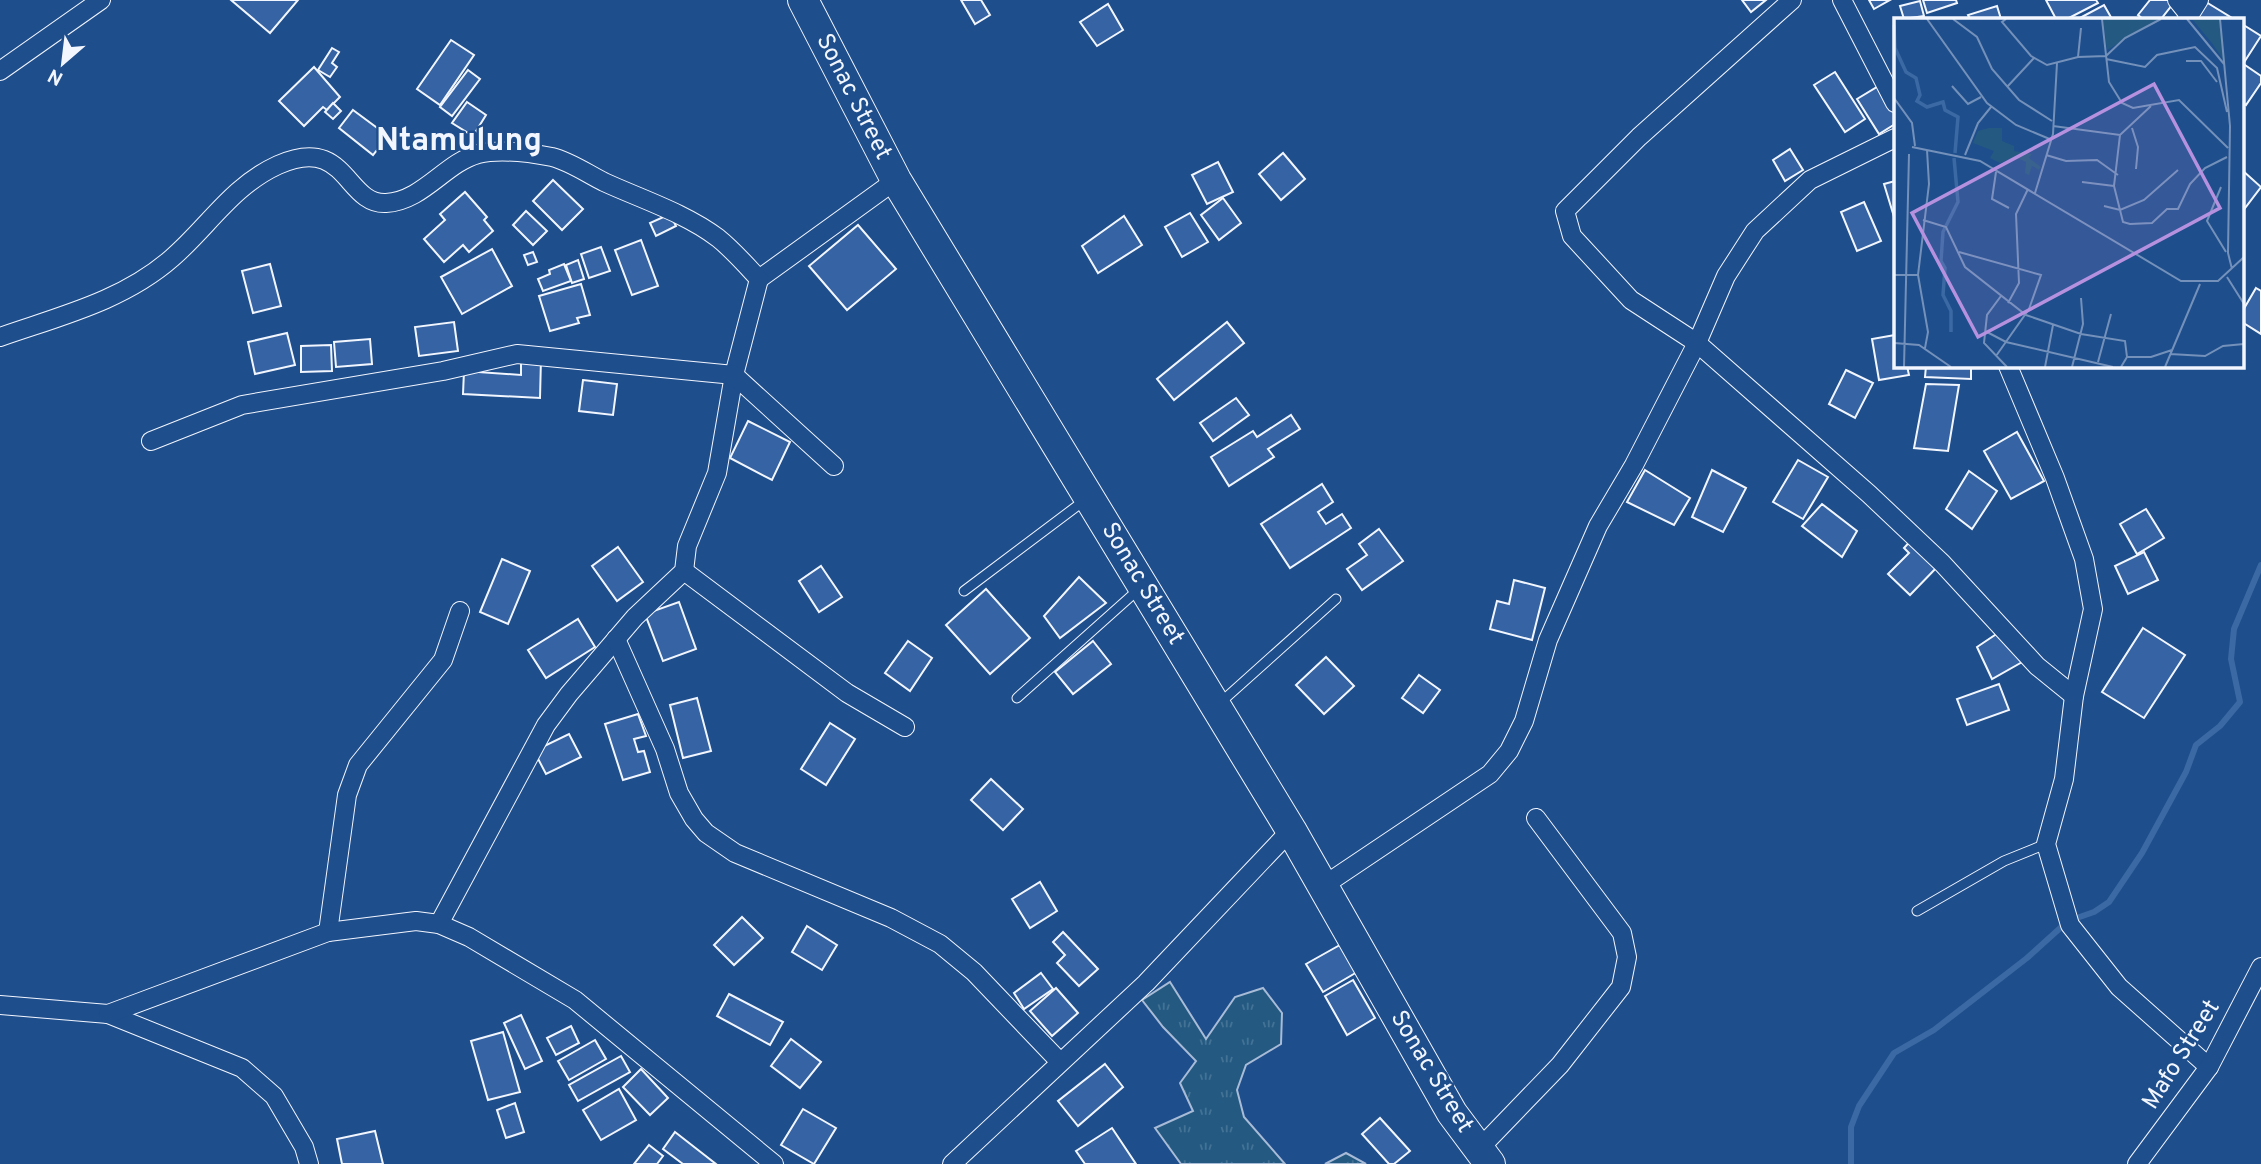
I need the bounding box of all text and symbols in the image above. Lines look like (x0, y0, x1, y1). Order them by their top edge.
inset map (1894, 18, 2244, 368)
north arrow (28, 28, 98, 98)
street label: Sonac Street (808, 29, 898, 165)
text: N (44, 62, 68, 90)
district label: Ntamulung (376, 122, 542, 162)
street label: Sonac Street (1094, 517, 1190, 651)
street label: Mafo Street (2137, 995, 2227, 1115)
street label: Sonac Street (1383, 1005, 1479, 1139)

